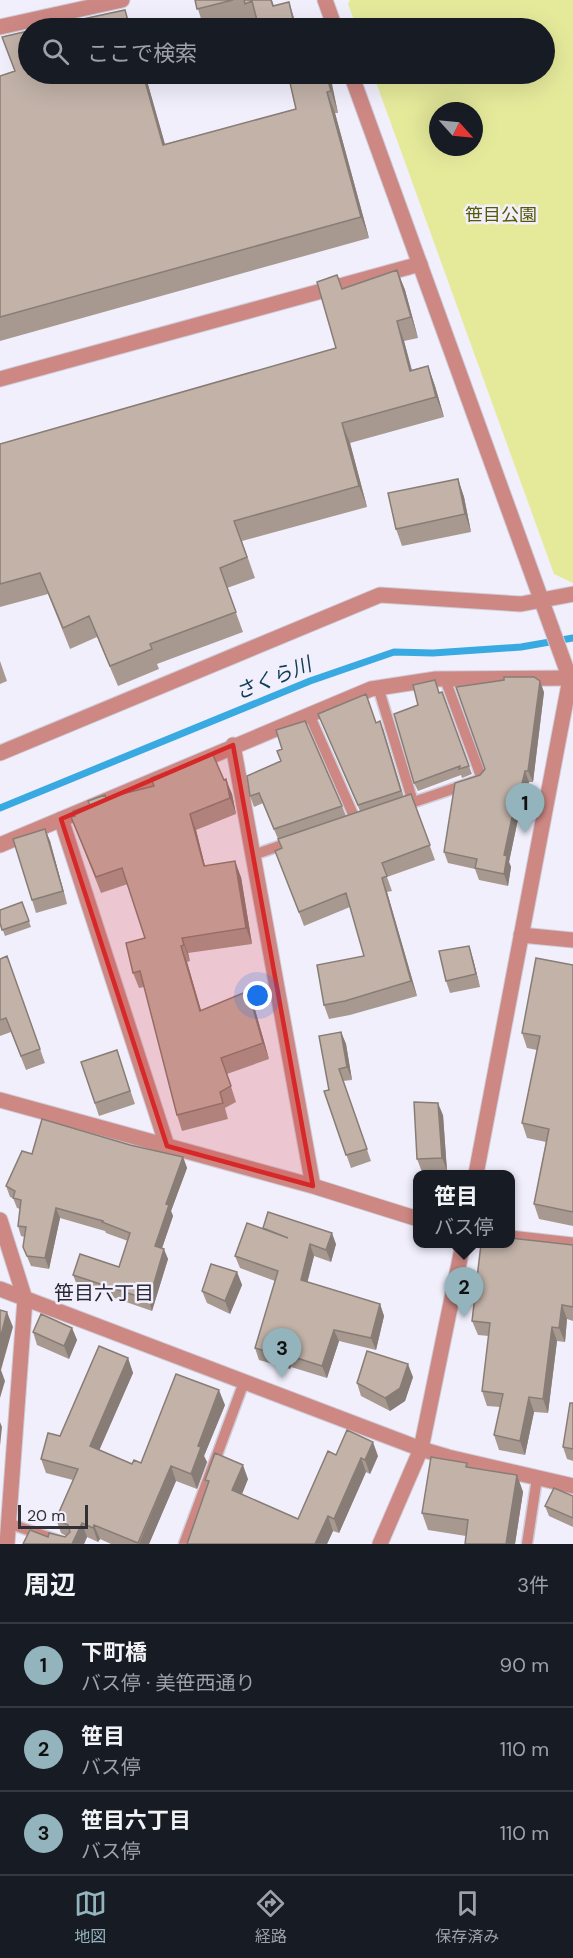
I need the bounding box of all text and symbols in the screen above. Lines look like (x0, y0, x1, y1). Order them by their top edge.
search box (18, 18, 555, 84)
icon: search (39, 35, 72, 68)
text: ここで検索 (87, 39, 197, 68)
north arrow (429, 102, 483, 156)
park label: 笹目公園 (465, 203, 537, 227)
water label: さくら川 (231, 650, 317, 705)
pin: 1 (506, 784, 544, 833)
your location (243, 981, 272, 1010)
popup (413, 1170, 515, 1248)
text: 笹目 (434, 1182, 478, 1211)
text: バス停 (434, 1214, 494, 1240)
pin: 2 (444, 1268, 484, 1317)
district label: 笹目六丁目 (54, 1280, 154, 1306)
pin: 3 (262, 1328, 302, 1378)
scale bar (18, 1502, 88, 1530)
text: 20 m (27, 1505, 66, 1526)
text: 周辺 (24, 1568, 76, 1602)
text: 3件 (517, 1572, 549, 1598)
text: 下町橋 (81, 1638, 147, 1667)
text: 1 (40, 1652, 47, 1678)
text: 90 m (500, 1652, 549, 1678)
text: バス停 · 美笹西通り (81, 1670, 256, 1696)
text: 笹目 (81, 1722, 125, 1751)
text: 2 (38, 1736, 49, 1762)
text: 110 m (500, 1736, 549, 1762)
text: バス停 (81, 1754, 141, 1780)
text: 笹目六丁目 (81, 1806, 191, 1835)
text: 3 (37, 1820, 50, 1846)
text: 110 m (500, 1820, 549, 1846)
text: バス停 (81, 1838, 141, 1864)
tab: 地図 (74, 1887, 107, 1947)
tab: 経路 (254, 1887, 287, 1947)
tab: 保存済み (435, 1887, 499, 1947)

